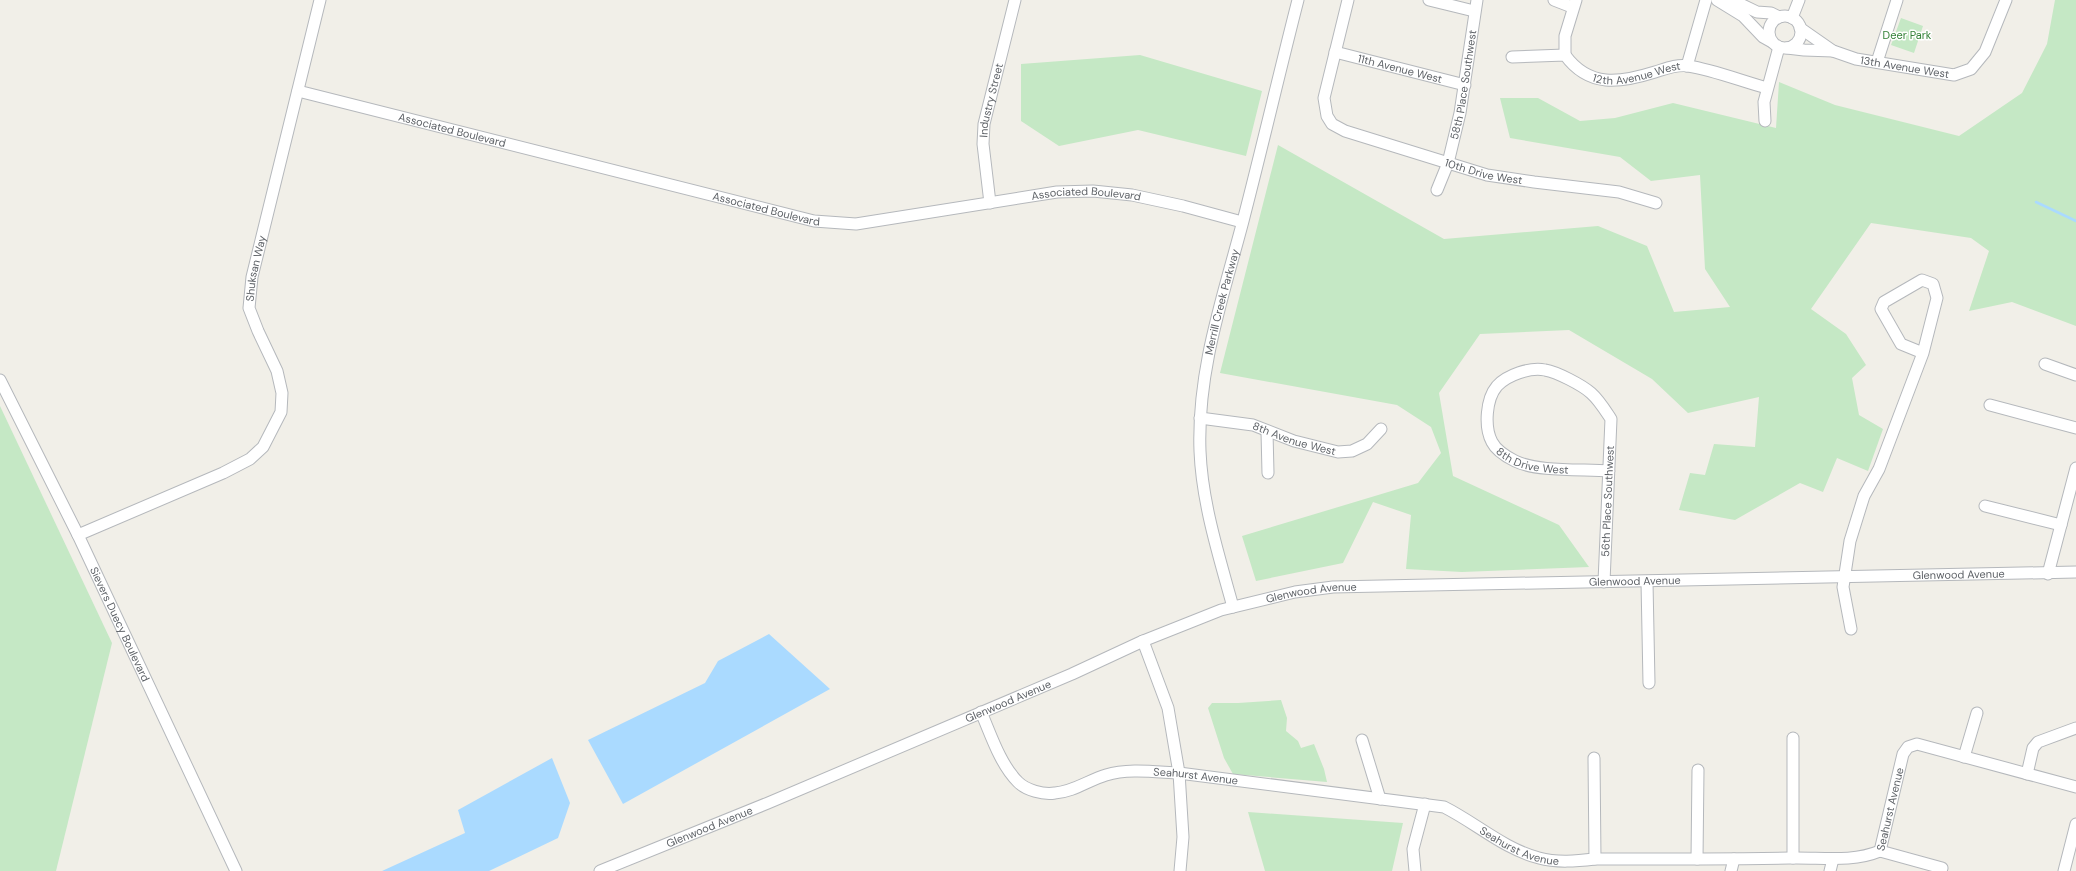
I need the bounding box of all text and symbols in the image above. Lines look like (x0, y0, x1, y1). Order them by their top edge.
park label: Deer Park (1883, 28, 1932, 42)
street label: 58th Place Southwest (1447, 29, 1479, 141)
street label: 11th Avenue West (1356, 51, 1444, 86)
street label: 13th Avenue West (1859, 53, 1950, 81)
street label: 12th Avenue West (1591, 59, 1681, 87)
street label: Industry Street (976, 62, 1006, 138)
street label: Associated Boulevard (397, 110, 507, 150)
street label: 10th Drive West (1443, 155, 1523, 187)
street label: Associated Boulevard (1030, 184, 1142, 204)
street label: Associated Boulevard (711, 189, 821, 228)
street label: Shuksan Way (243, 234, 269, 302)
street label: Merrill Creek Parkway (1202, 248, 1242, 356)
street label: 8th Avenue West (1251, 419, 1337, 458)
street label: 8th Drive West (1493, 444, 1569, 477)
street label: 56th Place Southwest (1598, 445, 1617, 557)
street label: Sievers Duecy Boulevard (87, 565, 153, 684)
street label: Glenwood Avenue (1913, 566, 2005, 582)
street label: Glenwood Avenue (1589, 573, 1681, 589)
street label: Glenwood Avenue (1264, 580, 1357, 606)
street label: Glenwood Avenue (963, 677, 1053, 726)
street label: Seahurst Avenue (1153, 764, 1239, 788)
street label: Seahurst Avenue (1873, 766, 1907, 852)
street label: Glenwood Avenue (664, 803, 755, 850)
street label: Seahurst Avenue (1477, 823, 1559, 868)

